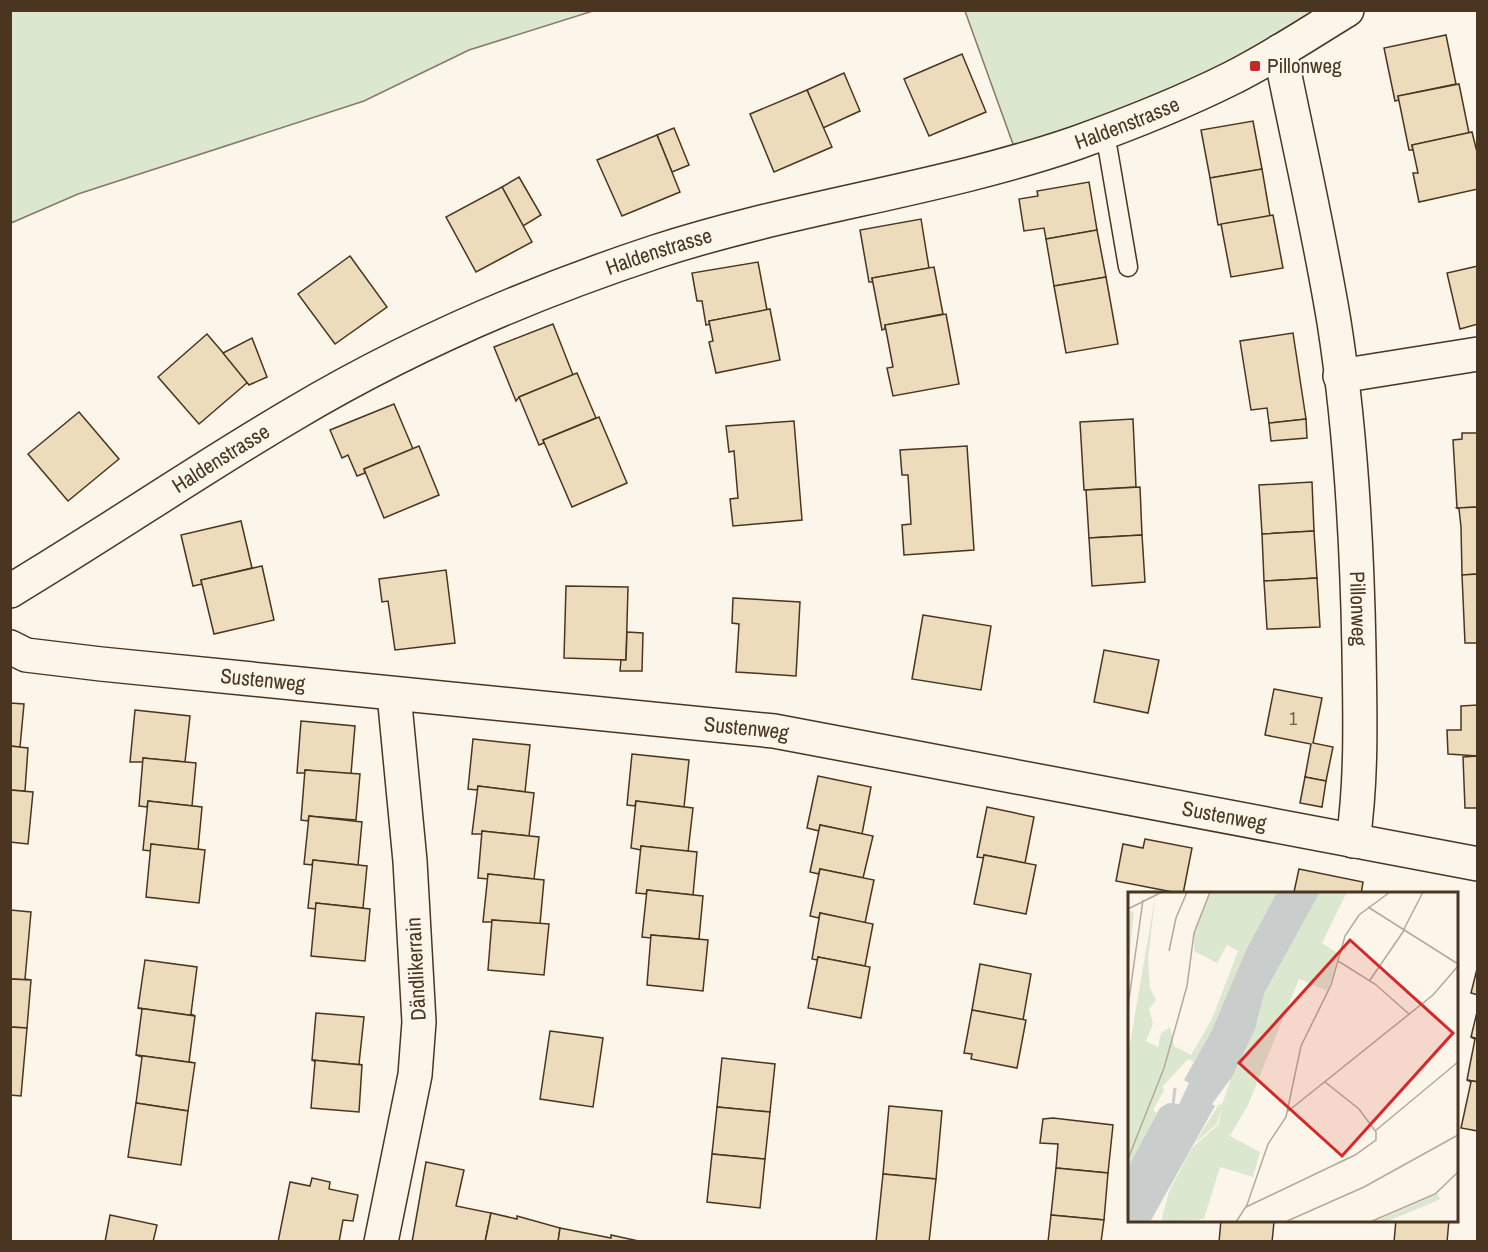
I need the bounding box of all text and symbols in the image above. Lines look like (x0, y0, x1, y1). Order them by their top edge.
place label: Pillonweg (1267, 51, 1342, 80)
marker: Pillonweg (1248, 59, 1262, 73)
street label: Haldenstrasse (1071, 89, 1184, 156)
street label: Haldenstrasse (602, 221, 715, 282)
street label: Haldenstrasse (166, 417, 275, 500)
street label: Pillonweg (1343, 571, 1374, 647)
street label: Sustenweg (219, 661, 307, 698)
house number: 1 (1289, 706, 1298, 731)
street label: Sustenweg (703, 709, 792, 748)
street label: Sustenweg (1180, 793, 1269, 838)
inset map (1128, 892, 1458, 1222)
street label: Dändlikerrain (398, 917, 433, 1021)

